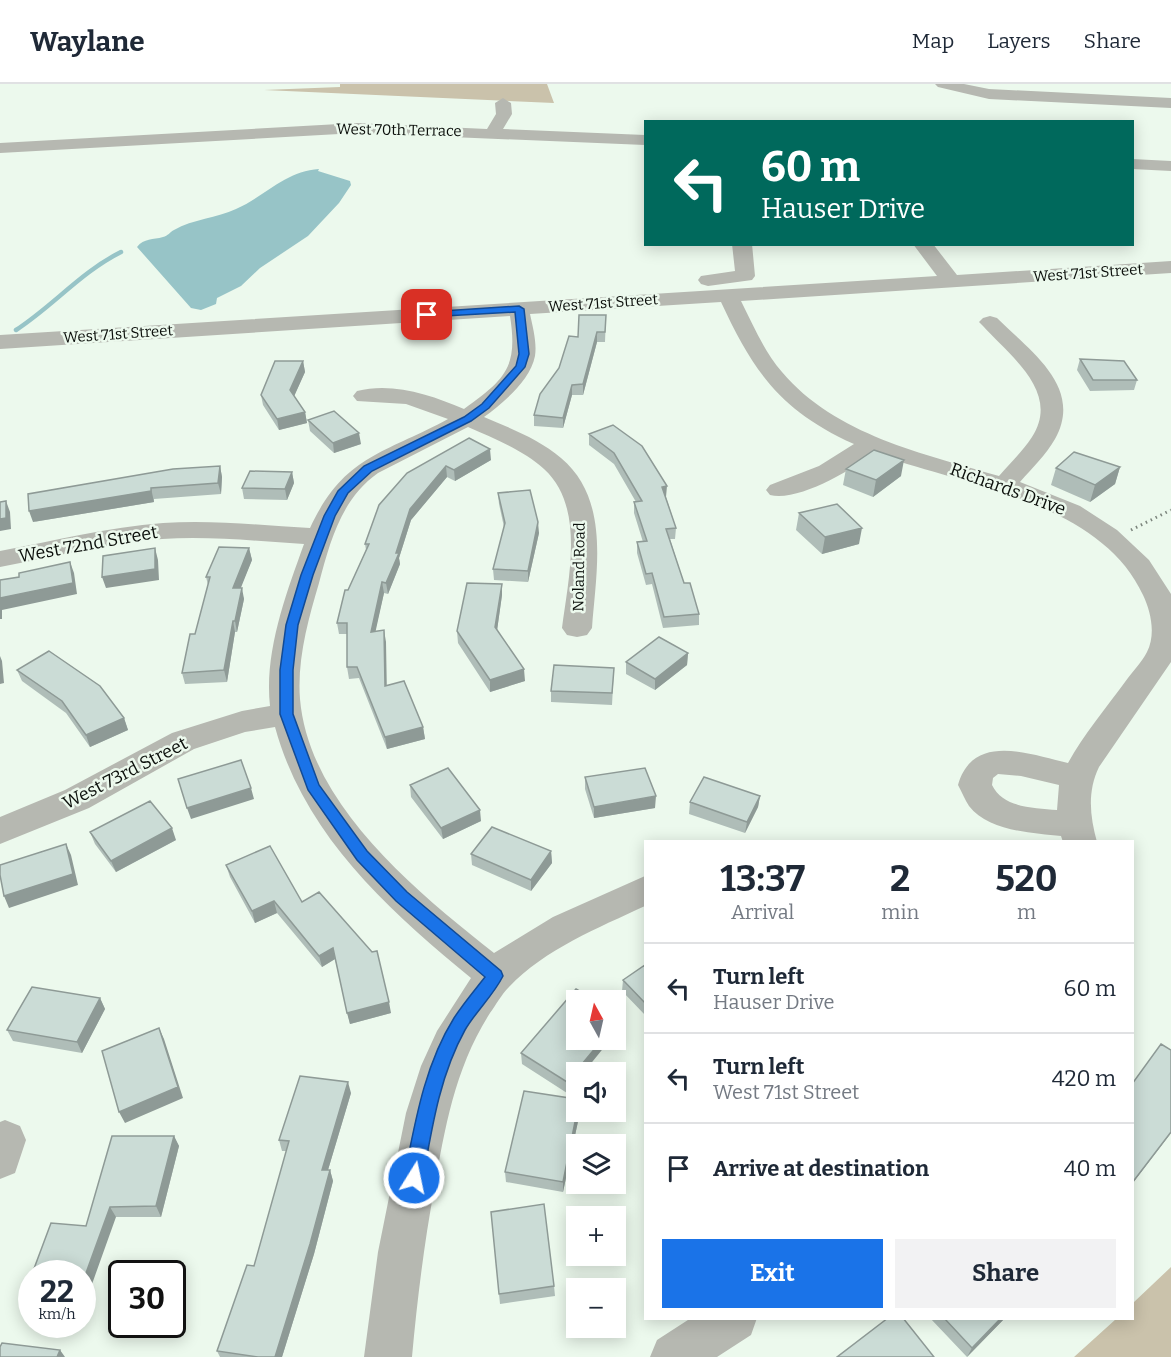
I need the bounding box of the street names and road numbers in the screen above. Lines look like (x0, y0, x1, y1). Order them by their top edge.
street label: West 70th Terrace (336, 120, 462, 140)
street label: West 71st Street (1033, 260, 1144, 286)
street label: West 71st Street (548, 290, 659, 316)
street label: West 71st Street (63, 321, 174, 347)
street label: Richards Drive (947, 458, 1069, 520)
street label: West 72nd Street (17, 521, 160, 567)
street label: Noland Road (569, 522, 589, 612)
street label: West 73rd Street (59, 732, 191, 814)

